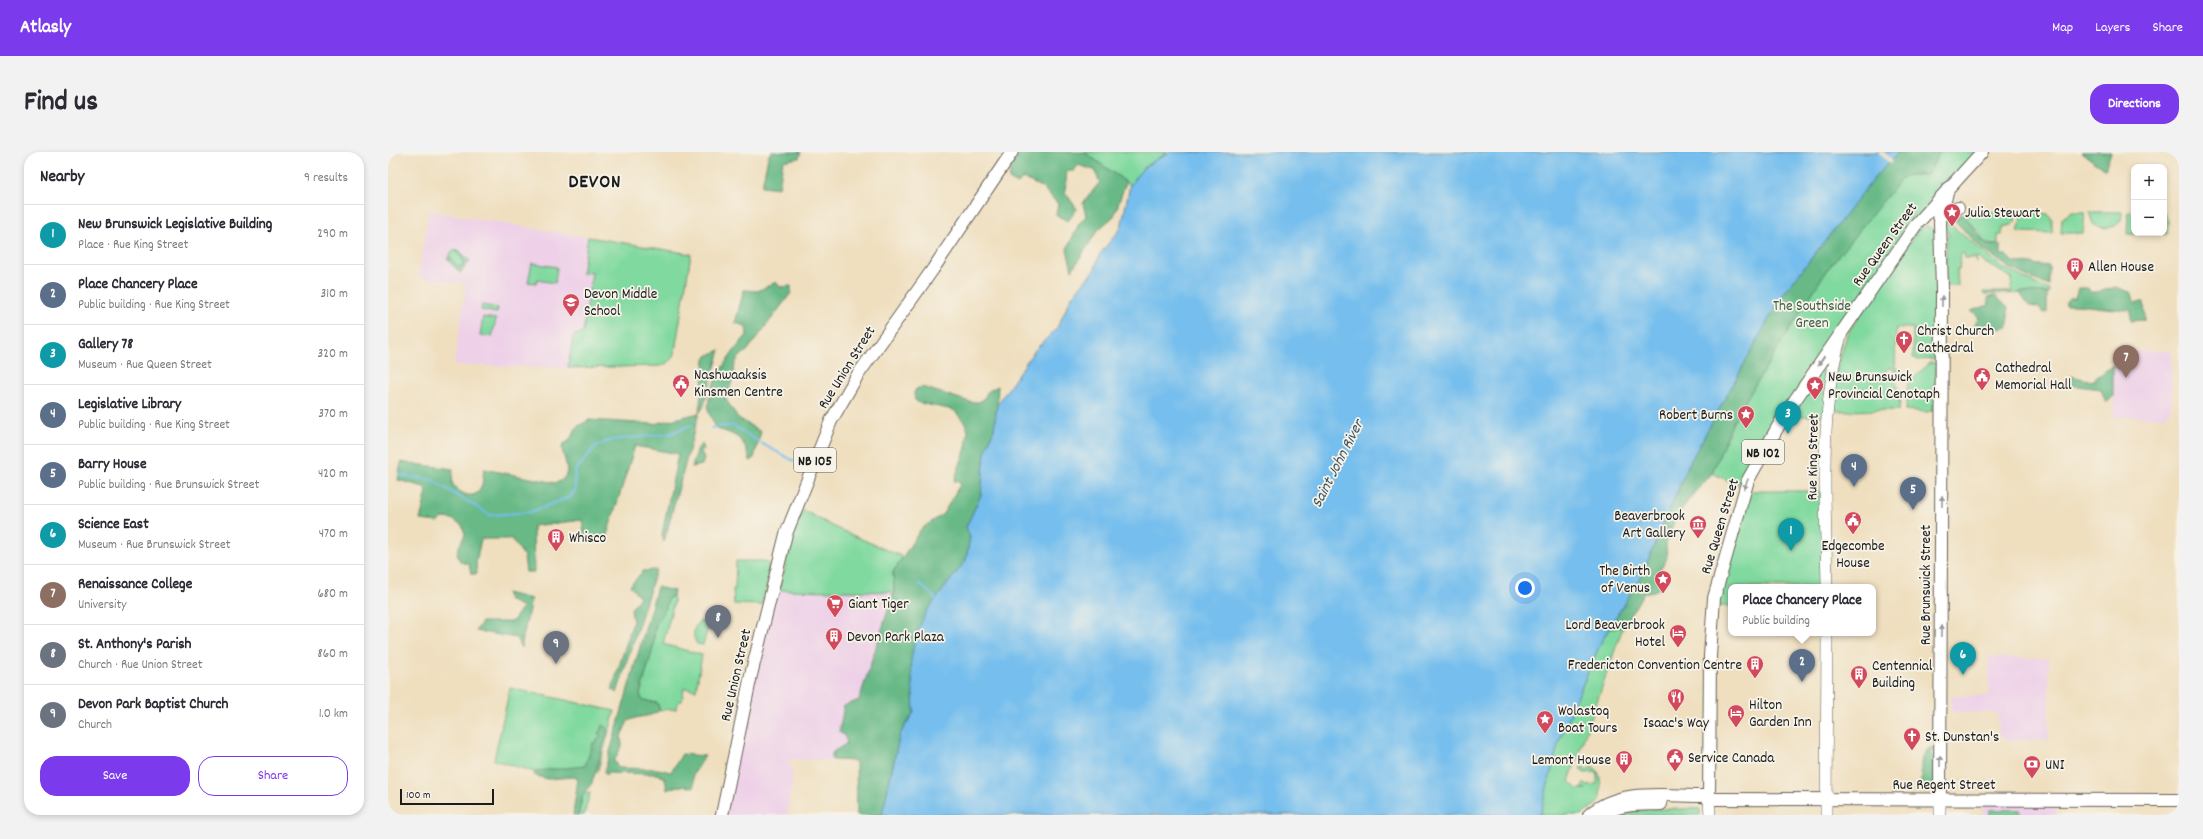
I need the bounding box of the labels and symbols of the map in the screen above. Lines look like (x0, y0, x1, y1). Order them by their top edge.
district label: DEVON (569, 170, 621, 197)
street label: Rue Queen Street (1848, 198, 1924, 292)
place icon: Julia Stewart (1942, 202, 1962, 227)
place label: Julia Stewart (1965, 203, 2041, 225)
building icon: Allen House (2065, 256, 2085, 281)
place label: Allen House (2088, 257, 2154, 279)
place label: Devon Middle School (584, 284, 658, 323)
school or university icon: Devon Middle School (561, 292, 581, 317)
one-way arrow (1939, 294, 1945, 307)
park label: The Southside Green (1773, 296, 1851, 335)
place label: Christ Church Cathedral (1917, 321, 1994, 360)
street label: Rue Union Street (813, 322, 882, 414)
church icon: Christ Church Cathedral (1894, 329, 1914, 354)
pin: 7 (2113, 345, 2139, 378)
one-way arrow (1817, 356, 1825, 367)
place label: Cathedral Memorial Hall (1995, 358, 2072, 397)
place label: Nashwaaksis Kinsmen Centre (694, 365, 783, 404)
public building icon: Cathedral Memorial Hall (1972, 366, 1992, 391)
place label: New Brunswick Provincial Cenotaph (1828, 367, 1940, 406)
public building icon: Nashwaaksis Kinsmen Centre (671, 373, 691, 398)
place icon: New Brunswick Provincial Cenotaph (1805, 375, 1825, 400)
pin: 3 (1775, 401, 1801, 434)
place icon: Robert Burns (1736, 404, 1756, 429)
place label: Robert Burns (1659, 405, 1733, 427)
street label: Rue King Street (1802, 413, 1826, 501)
water label: Saint John River (1306, 414, 1371, 512)
road number: NB 102 (1742, 440, 1784, 464)
road number: NB 105 (794, 448, 836, 472)
pin: 4 (1841, 454, 1867, 487)
street label: Rue Queen Street (1696, 476, 1746, 577)
pin: 5 (1900, 477, 1926, 510)
one-way arrow (1743, 479, 1749, 491)
one-way arrow (1939, 494, 1945, 507)
place label: Beaverbrook Art Gallery (1614, 506, 1686, 545)
public building icon: Edgecombe House (1843, 510, 1863, 535)
museum icon: Beaverbrook Art Gallery (1688, 514, 1708, 539)
pin: 1 (1778, 518, 1804, 551)
street label: Rue Brunswick Street (1916, 524, 1938, 645)
building icon: Whisco (546, 527, 566, 552)
place label: Whisco (569, 528, 607, 550)
place label: Edgecombe House (1821, 536, 1885, 575)
place label: The Birth of Venus (1599, 561, 1650, 600)
place icon: The Birth of Venus (1653, 569, 1673, 594)
your location (1515, 578, 1535, 598)
supermarket icon: Giant Tiger (825, 593, 845, 618)
place label: Giant Tiger (848, 594, 909, 616)
pin: 8 (705, 605, 731, 638)
place label: Lord Beaverbrook Hotel (1565, 615, 1665, 654)
hotel icon: Lord Beaverbrook Hotel (1668, 623, 1688, 648)
one-way arrow (1938, 624, 1944, 637)
building icon: Devon Park Plaza (824, 626, 844, 651)
street label: Rue Union Street (716, 627, 758, 724)
place label: Devon Park Plaza (847, 627, 945, 649)
pin: 9 (543, 631, 569, 664)
pin: 6 (1950, 642, 1976, 675)
pin: 2 (1789, 649, 1815, 682)
building icon: Fredericton Convention Centre (1745, 654, 1765, 679)
place label: Fredericton Convention Centre (1568, 655, 1742, 677)
place label: Centennial Building (1872, 656, 1933, 695)
building icon: Centennial Building (1849, 664, 1869, 689)
restaurant icon: Isaac's Way (1666, 687, 1686, 712)
place label: Hilton Garden Inn (1749, 695, 1812, 734)
place label: Wolastoq Boat Tours (1558, 701, 1617, 740)
hotel icon: Hilton Garden Inn (1726, 703, 1746, 728)
place icon: Wolastoq Boat Tours (1535, 709, 1555, 734)
place label: Isaac's Way (1643, 713, 1710, 735)
church icon: St. Dunstan's (1902, 726, 1922, 751)
place label: St. Dunstan's (1925, 727, 1999, 749)
public building icon: Service Canada (1665, 747, 1685, 772)
place label: Service Canada (1688, 748, 1775, 770)
building icon: Lemont House (1614, 749, 1634, 774)
place label: Lemont House (1532, 750, 1611, 772)
one-way arrow (1937, 754, 1943, 767)
bank icon: UNI (2022, 754, 2042, 779)
place label: UNI (2045, 755, 2065, 777)
street label: Rue Regent Street (1892, 775, 1996, 797)
scale bar (400, 787, 494, 806)

